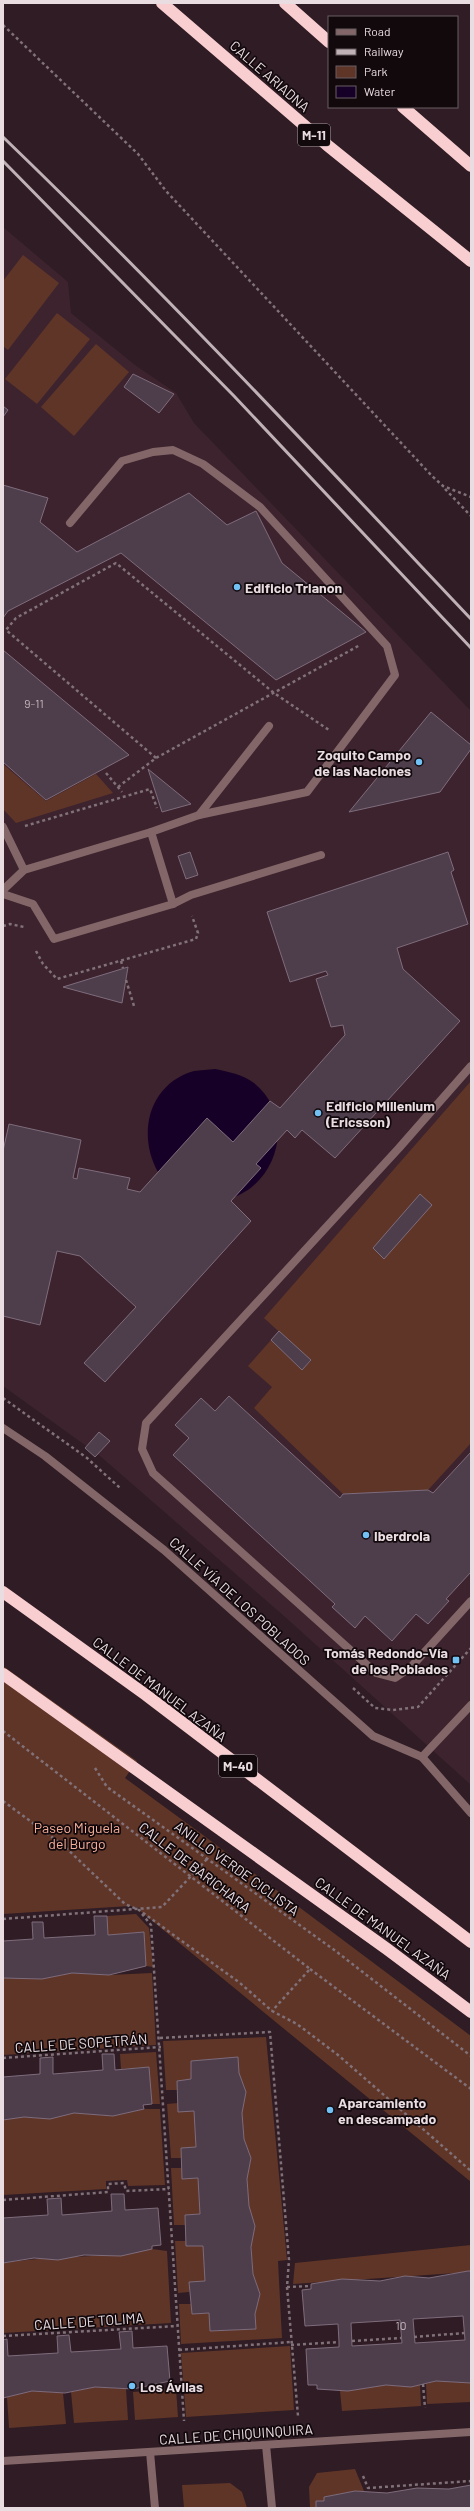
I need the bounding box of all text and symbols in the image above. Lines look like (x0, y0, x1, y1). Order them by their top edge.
legend (328, 16, 458, 108)
text: Road (364, 24, 391, 38)
street label: CALLE ARIADNA (227, 37, 314, 116)
text: Railway (364, 44, 404, 58)
text: Park (364, 64, 388, 78)
text: Water (364, 84, 396, 98)
road number: M-11 (298, 124, 330, 146)
place label: Edificio Trianon (245, 579, 342, 596)
marker: Edificio Trianon (232, 582, 242, 592)
house number: 9-11 (24, 696, 44, 710)
place label: Zoquito Campo de las Naciones (314, 746, 411, 779)
marker: Zoquito Campo de las Naciones (414, 757, 424, 767)
place label: Edificio Millenium (Ericsson) (325, 1097, 435, 1130)
marker: Edificio Millenium (Ericsson) (313, 1108, 323, 1118)
place label: Iberdrola (374, 1527, 430, 1544)
marker: Iberdrola (361, 1530, 371, 1540)
street label: CALLE VÍA DE LOS POBLADOS (166, 1533, 314, 1669)
street label: CALLE DE MANUEL AZAÑA (90, 1633, 231, 1745)
place label: Tomás Redondo-Vía de los Poblados (324, 1644, 448, 1677)
marker: Tomás Redondo-Vía de los Poblados (451, 1655, 461, 1665)
road number: M-40 (219, 1755, 257, 1777)
street label: ANILLO VERDE CICLISTA (171, 1817, 303, 1919)
street label: CALLE DE BARICHARA (136, 1818, 255, 1916)
park label: Paseo Miguela del Burgo (34, 1819, 120, 1852)
street label: CALLE DE MANUEL AZAÑA (312, 1873, 454, 1983)
street label: CALLE DE SOPETRÁN (14, 2030, 148, 2056)
place label: Aparcamiento en descampado (338, 2094, 436, 2127)
marker: Aparcamiento en descampado (325, 2105, 335, 2115)
street label: CALLE DE TOLIMA (33, 2309, 145, 2333)
house number: 10 (396, 2318, 406, 2332)
place label: Los Ávilas (140, 2378, 203, 2395)
marker: Los Ávilas (127, 2381, 137, 2391)
street label: CALLE DE CHIQUINQUIRA (159, 2420, 314, 2448)

